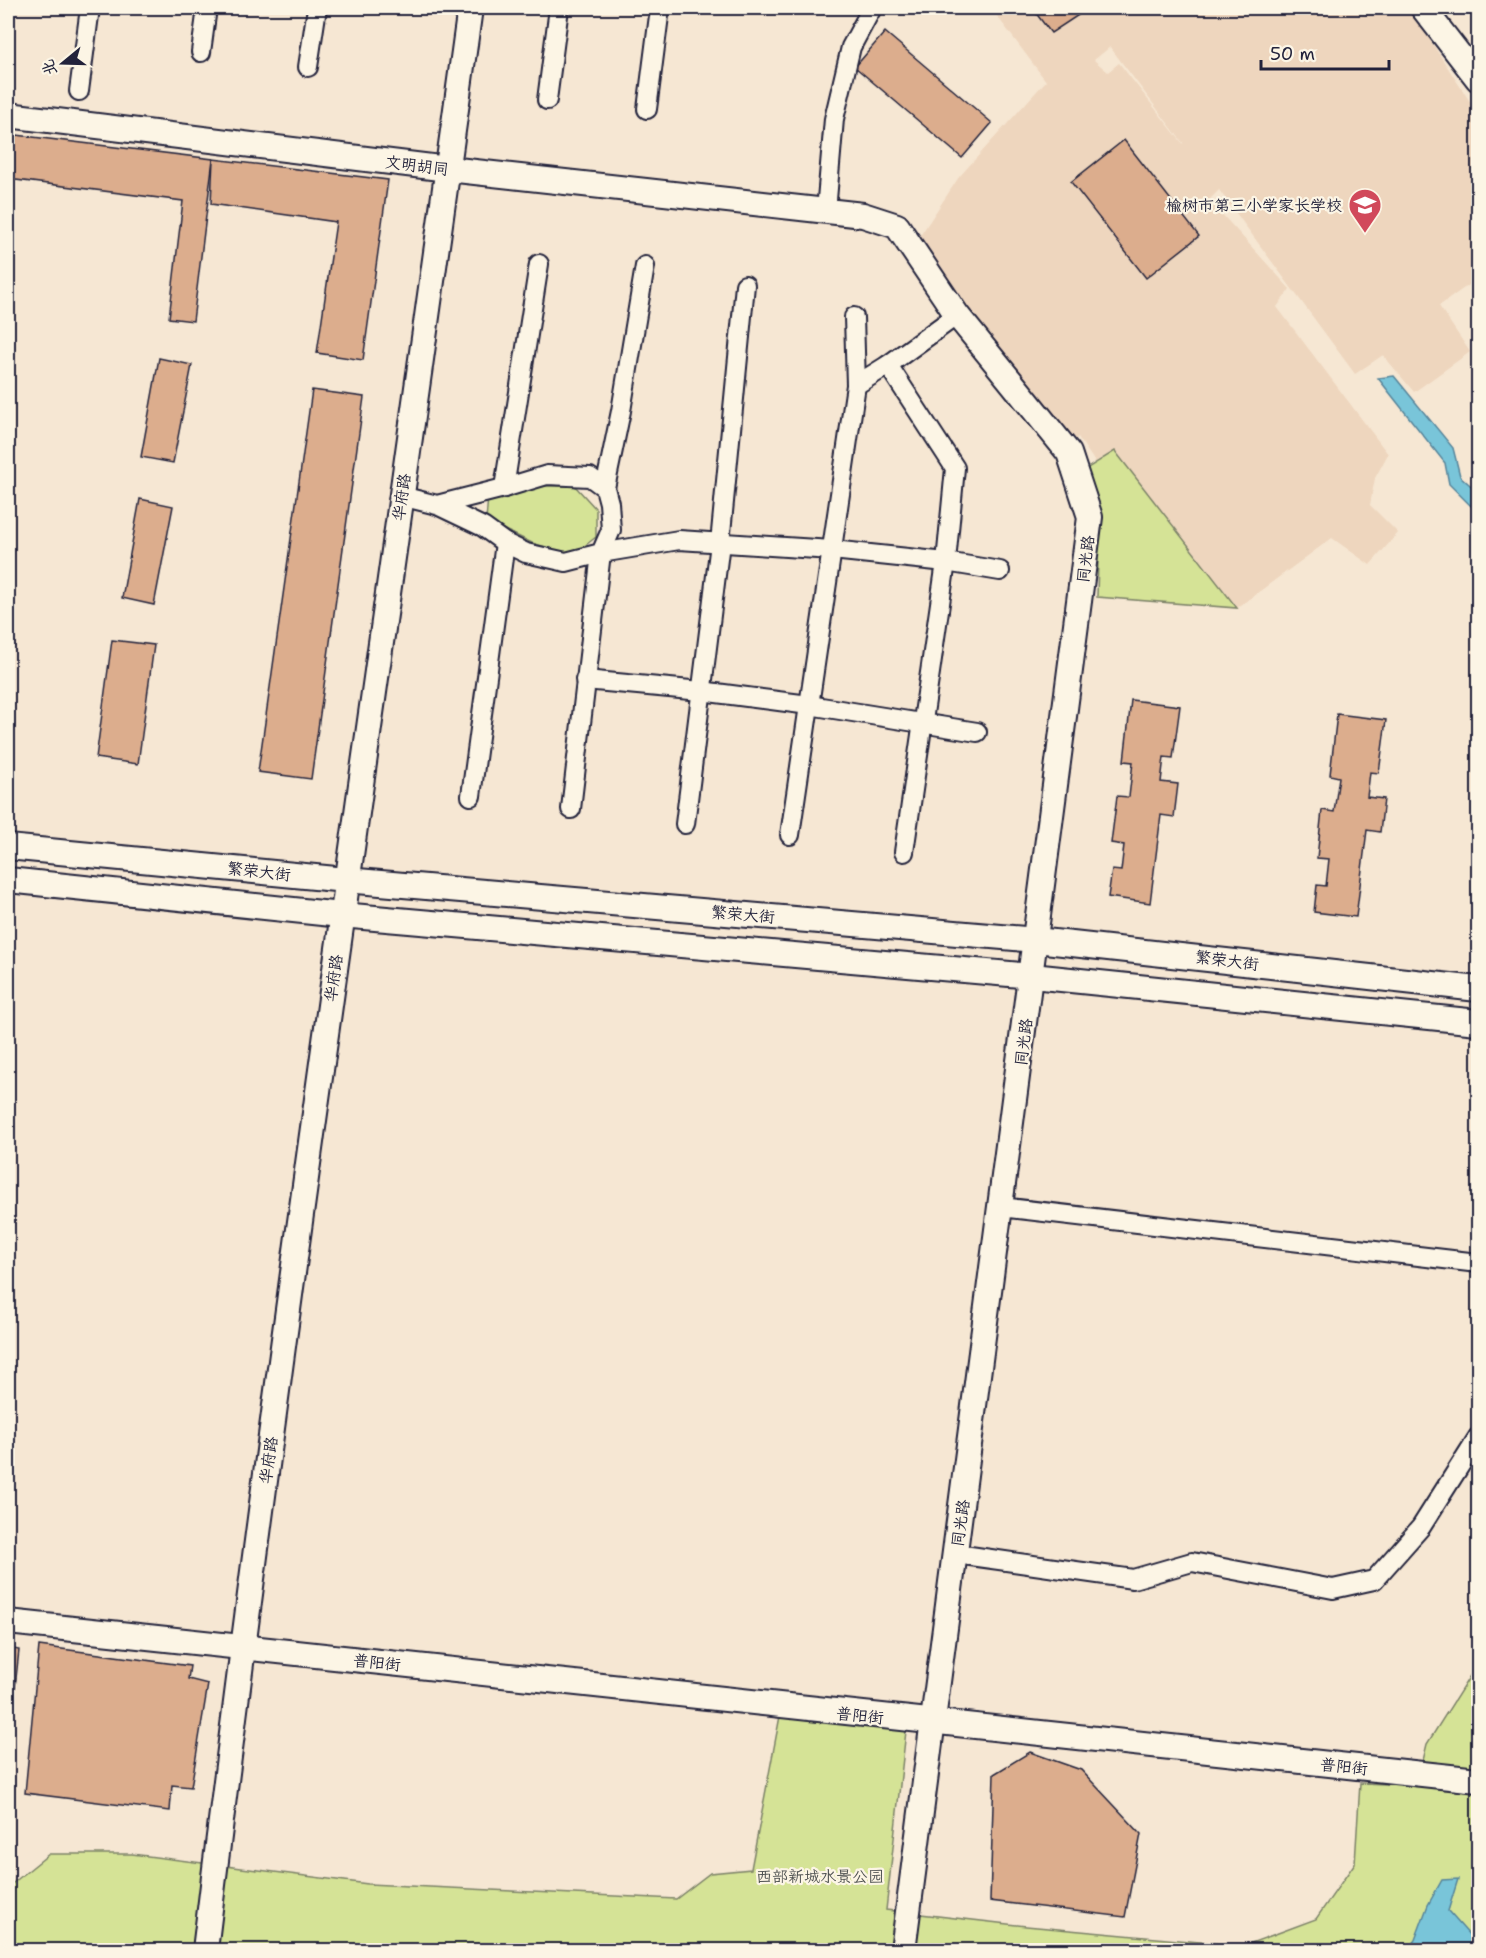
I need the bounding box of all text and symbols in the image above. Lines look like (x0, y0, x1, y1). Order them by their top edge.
north arrow (33, 33, 93, 93)
scale bar (1261, 33, 1388, 71)
text: 50 m (1270, 42, 1315, 66)
text: 北 (37, 57, 62, 79)
street label: 文明胡同 (384, 151, 450, 180)
school or university icon: 榆树市第三小学家长学校 (1347, 187, 1383, 234)
place label: 榆树市第三小学家长学校 (1166, 195, 1342, 216)
street label: 华府路 (388, 472, 415, 522)
street label: 同光路 (1072, 534, 1099, 584)
street label: 繁荣大街 (226, 858, 292, 885)
street label: 繁荣大街 (710, 901, 776, 928)
street label: 繁荣大街 (1194, 946, 1260, 975)
street label: 华府路 (320, 953, 347, 1003)
street label: 同光路 (1010, 1017, 1037, 1067)
street label: 华府路 (255, 1435, 282, 1485)
street label: 同光路 (947, 1498, 974, 1548)
street label: 普阳街 (352, 1650, 402, 1675)
street label: 普阳街 (835, 1703, 885, 1728)
street label: 普阳街 (1319, 1754, 1369, 1779)
park label: 西部新城水景公园 (756, 1866, 884, 1887)

